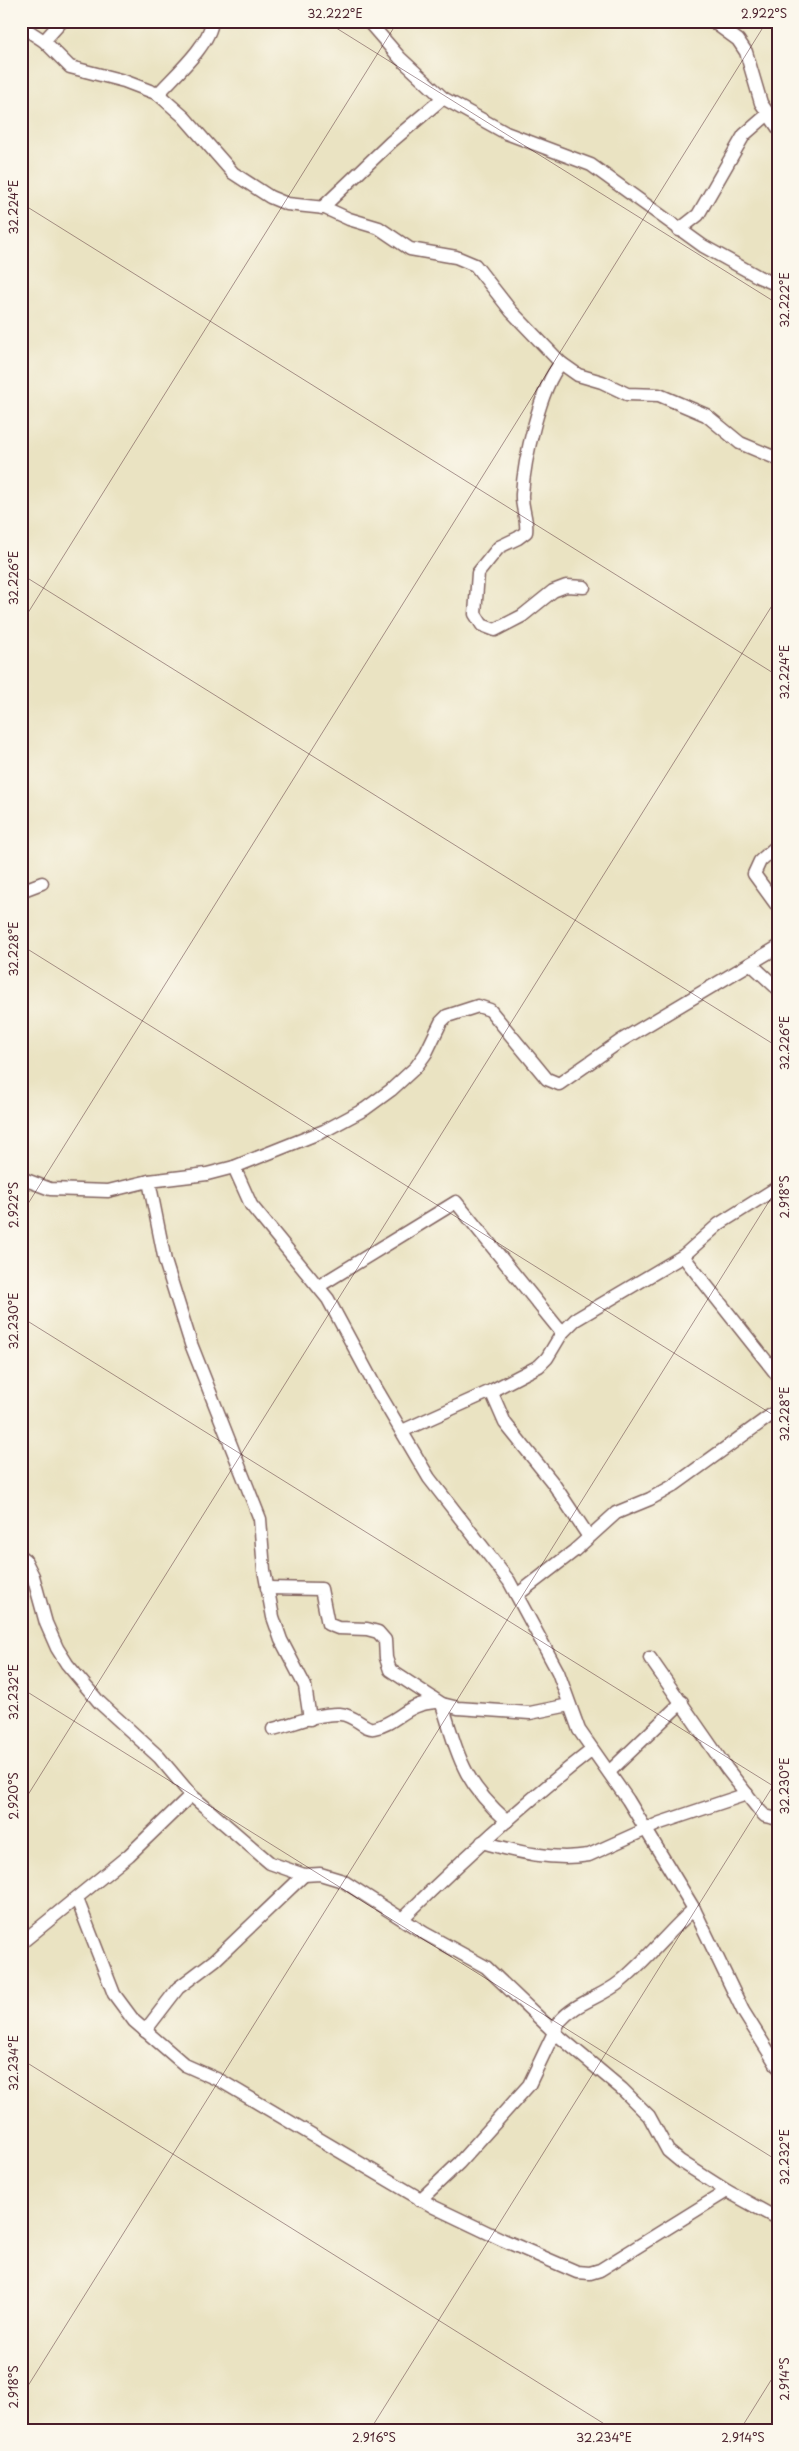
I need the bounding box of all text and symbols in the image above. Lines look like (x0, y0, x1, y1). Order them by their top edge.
text: 32.222°E (307, 4, 363, 22)
text: 2.922°S (741, 4, 787, 22)
text: 32.224°E (4, 180, 22, 234)
text: 32.222°E (775, 272, 793, 328)
text: 32.226°E (4, 551, 22, 605)
text: 32.224°E (775, 645, 793, 699)
text: 32.228°E (4, 921, 22, 977)
text: 32.226°E (775, 1016, 793, 1070)
text: 2.918°S (775, 1175, 793, 1219)
text: 2.922°S (4, 1182, 22, 1228)
text: 32.230°E (4, 1293, 22, 1349)
text: 32.228°E (775, 1386, 793, 1442)
text: 32.232°E (4, 1664, 22, 1720)
text: 32.230°E (775, 1758, 793, 1814)
text: 2.920°S (4, 1772, 22, 1820)
text: 32.234°E (4, 2035, 22, 2091)
text: 32.232°E (775, 2129, 793, 2185)
text: 2.914°S (775, 2357, 793, 2401)
text: 2.918°S (4, 2365, 22, 2409)
text: 2.916°S (352, 2428, 396, 2446)
text: 32.234°E (576, 2428, 632, 2446)
text: 2.914°S (721, 2428, 765, 2446)

